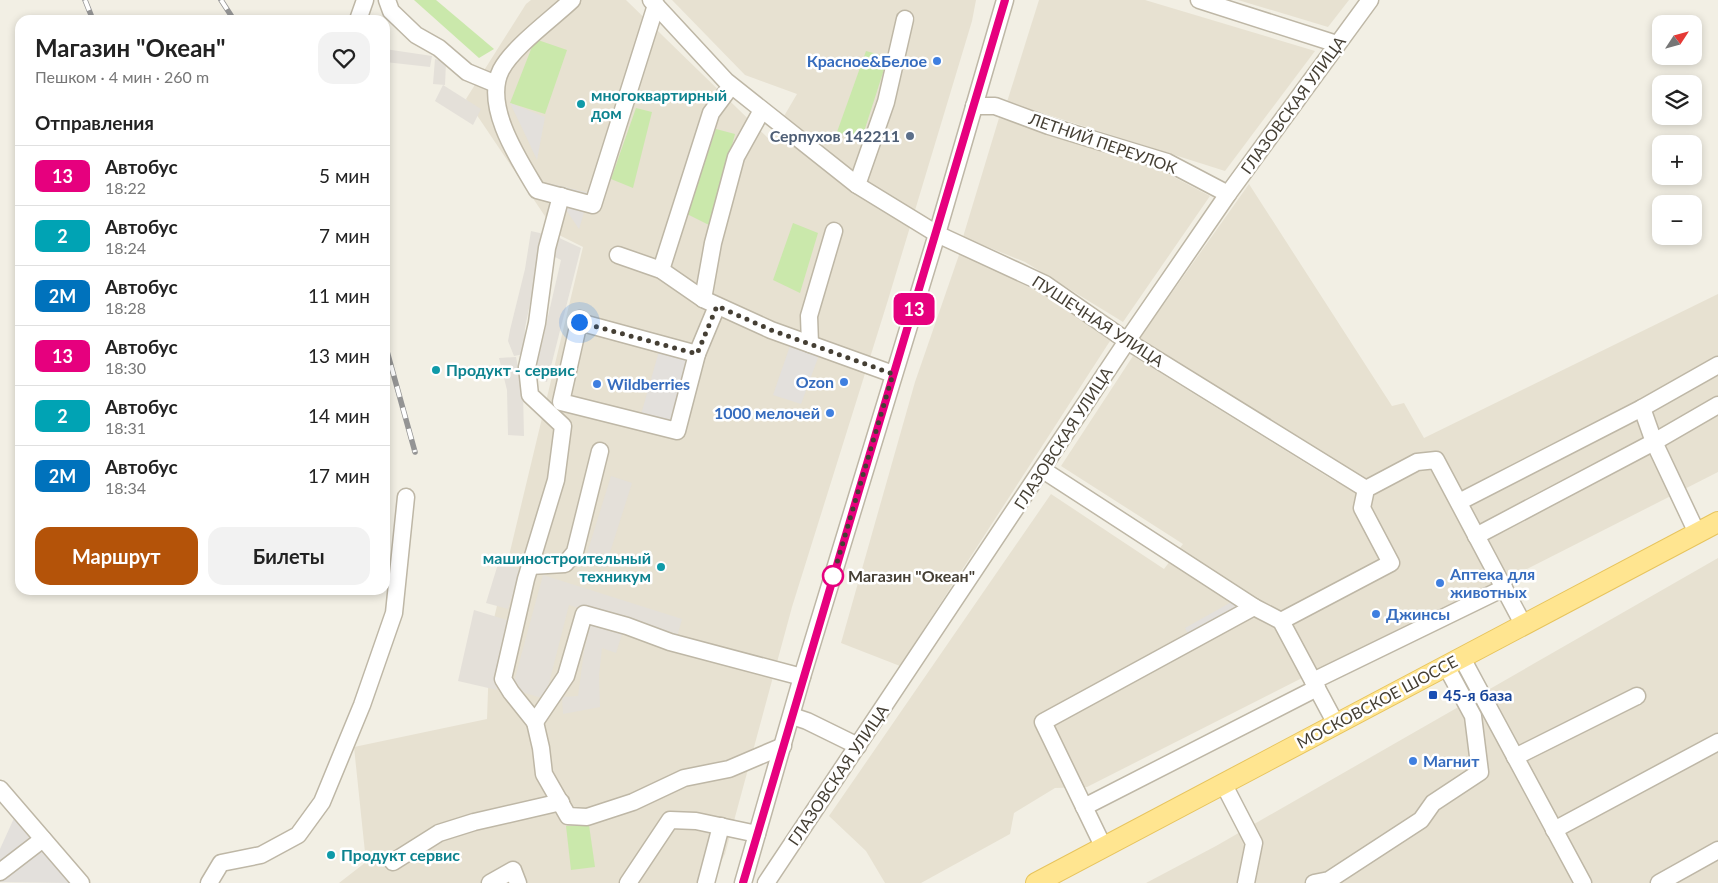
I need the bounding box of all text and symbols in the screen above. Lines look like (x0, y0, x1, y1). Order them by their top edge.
north arrow (1652, 15, 1702, 65)
map controls (1652, 15, 1702, 245)
button: heart (318, 32, 370, 84)
street label: ГЛАЗОВСКАЯ УЛИЦА (1236, 32, 1349, 177)
text: Магазин "Океан" (35, 33, 225, 62)
place label: Красное&Белое (807, 51, 927, 70)
marker: Красное&Белое (931, 55, 943, 67)
text: Пешком · 4 мин · 260 m (35, 67, 209, 86)
button: layers (1652, 75, 1702, 125)
place label: многоквартирный дом (591, 85, 727, 122)
marker: многоквартирный дом (575, 98, 587, 110)
street label: ЛЕТНИЙ ПЕРЕУЛОК (1026, 108, 1180, 177)
text: Отправления (35, 111, 154, 134)
place label: Серпухов 142211 (770, 126, 900, 145)
marker: Серпухов 142211 (904, 130, 916, 142)
button: + (1652, 135, 1702, 185)
text: Автобус (105, 155, 178, 178)
text: 5 мин (319, 164, 370, 187)
text: 13 (52, 165, 73, 187)
text: 18:22 (105, 178, 146, 197)
button: − (1652, 195, 1702, 245)
text: Автобус (105, 215, 178, 238)
text: 7 мин (319, 224, 370, 247)
text: 2 (57, 225, 68, 247)
text: 18:24 (105, 238, 146, 257)
street label: ПУШЕЧНАЯ УЛИЦА (1029, 271, 1168, 370)
text: Автобус (105, 275, 178, 298)
text: 11 мин (308, 284, 370, 307)
text: 2М (49, 285, 76, 307)
line badge: 13 (892, 293, 936, 325)
text: 18:28 (105, 298, 146, 317)
text: 13 (904, 298, 924, 320)
your location (567, 310, 592, 335)
text: Автобус (105, 335, 178, 358)
text: 13 мин (308, 344, 370, 367)
text: 13 (52, 345, 73, 367)
text: 18:30 (105, 358, 146, 377)
place label: Продукт - сервис (446, 360, 575, 379)
street label: ГЛАЗОВСКАЯ УЛИЦА (1010, 363, 1116, 512)
marker: Продукт - сервис (430, 364, 442, 376)
place label: Ozon (796, 372, 834, 391)
place label: Wildberries (607, 374, 690, 393)
marker: Ozon (838, 376, 850, 388)
marker: Wildberries (591, 378, 603, 390)
text: Автобус (105, 395, 178, 418)
place label: 1000 мелочей (714, 403, 820, 422)
text: 14 мин (308, 404, 370, 427)
text: 2 (57, 405, 68, 427)
marker: 1000 мелочей (824, 407, 836, 419)
text: 18:31 (105, 418, 146, 437)
text: Автобус (105, 455, 178, 478)
text: 17 мин (308, 464, 370, 487)
text: 2М (49, 465, 76, 487)
text: 18:34 (105, 478, 146, 497)
button: Маршрут (35, 527, 198, 585)
button: Билеты (208, 527, 370, 585)
place label: машиностроительный техникум (483, 548, 651, 585)
marker: машиностроительный техникум (655, 561, 667, 573)
place label: Аптека для животных (1449, 564, 1535, 601)
marker: Магазин "Океан" (822, 565, 844, 587)
place label: Магазин "Океан" (848, 566, 975, 585)
marker: Аптека для животных (1434, 577, 1446, 589)
place label: Джинсы (1386, 604, 1450, 623)
marker: Джинсы (1370, 608, 1382, 620)
street label: МОСКОВСКОЕ ШОССЕ (1293, 651, 1460, 752)
place label: 45-я база (1443, 685, 1512, 704)
marker: 45-я база (1427, 689, 1439, 701)
street label: ГЛАЗОВСКАЯ УЛИЦА (783, 701, 892, 849)
place label: Магнит (1423, 751, 1480, 770)
marker: Магнит (1407, 755, 1419, 767)
place label: Продукт сервис (341, 845, 460, 864)
marker: Продукт сервис (325, 849, 337, 861)

